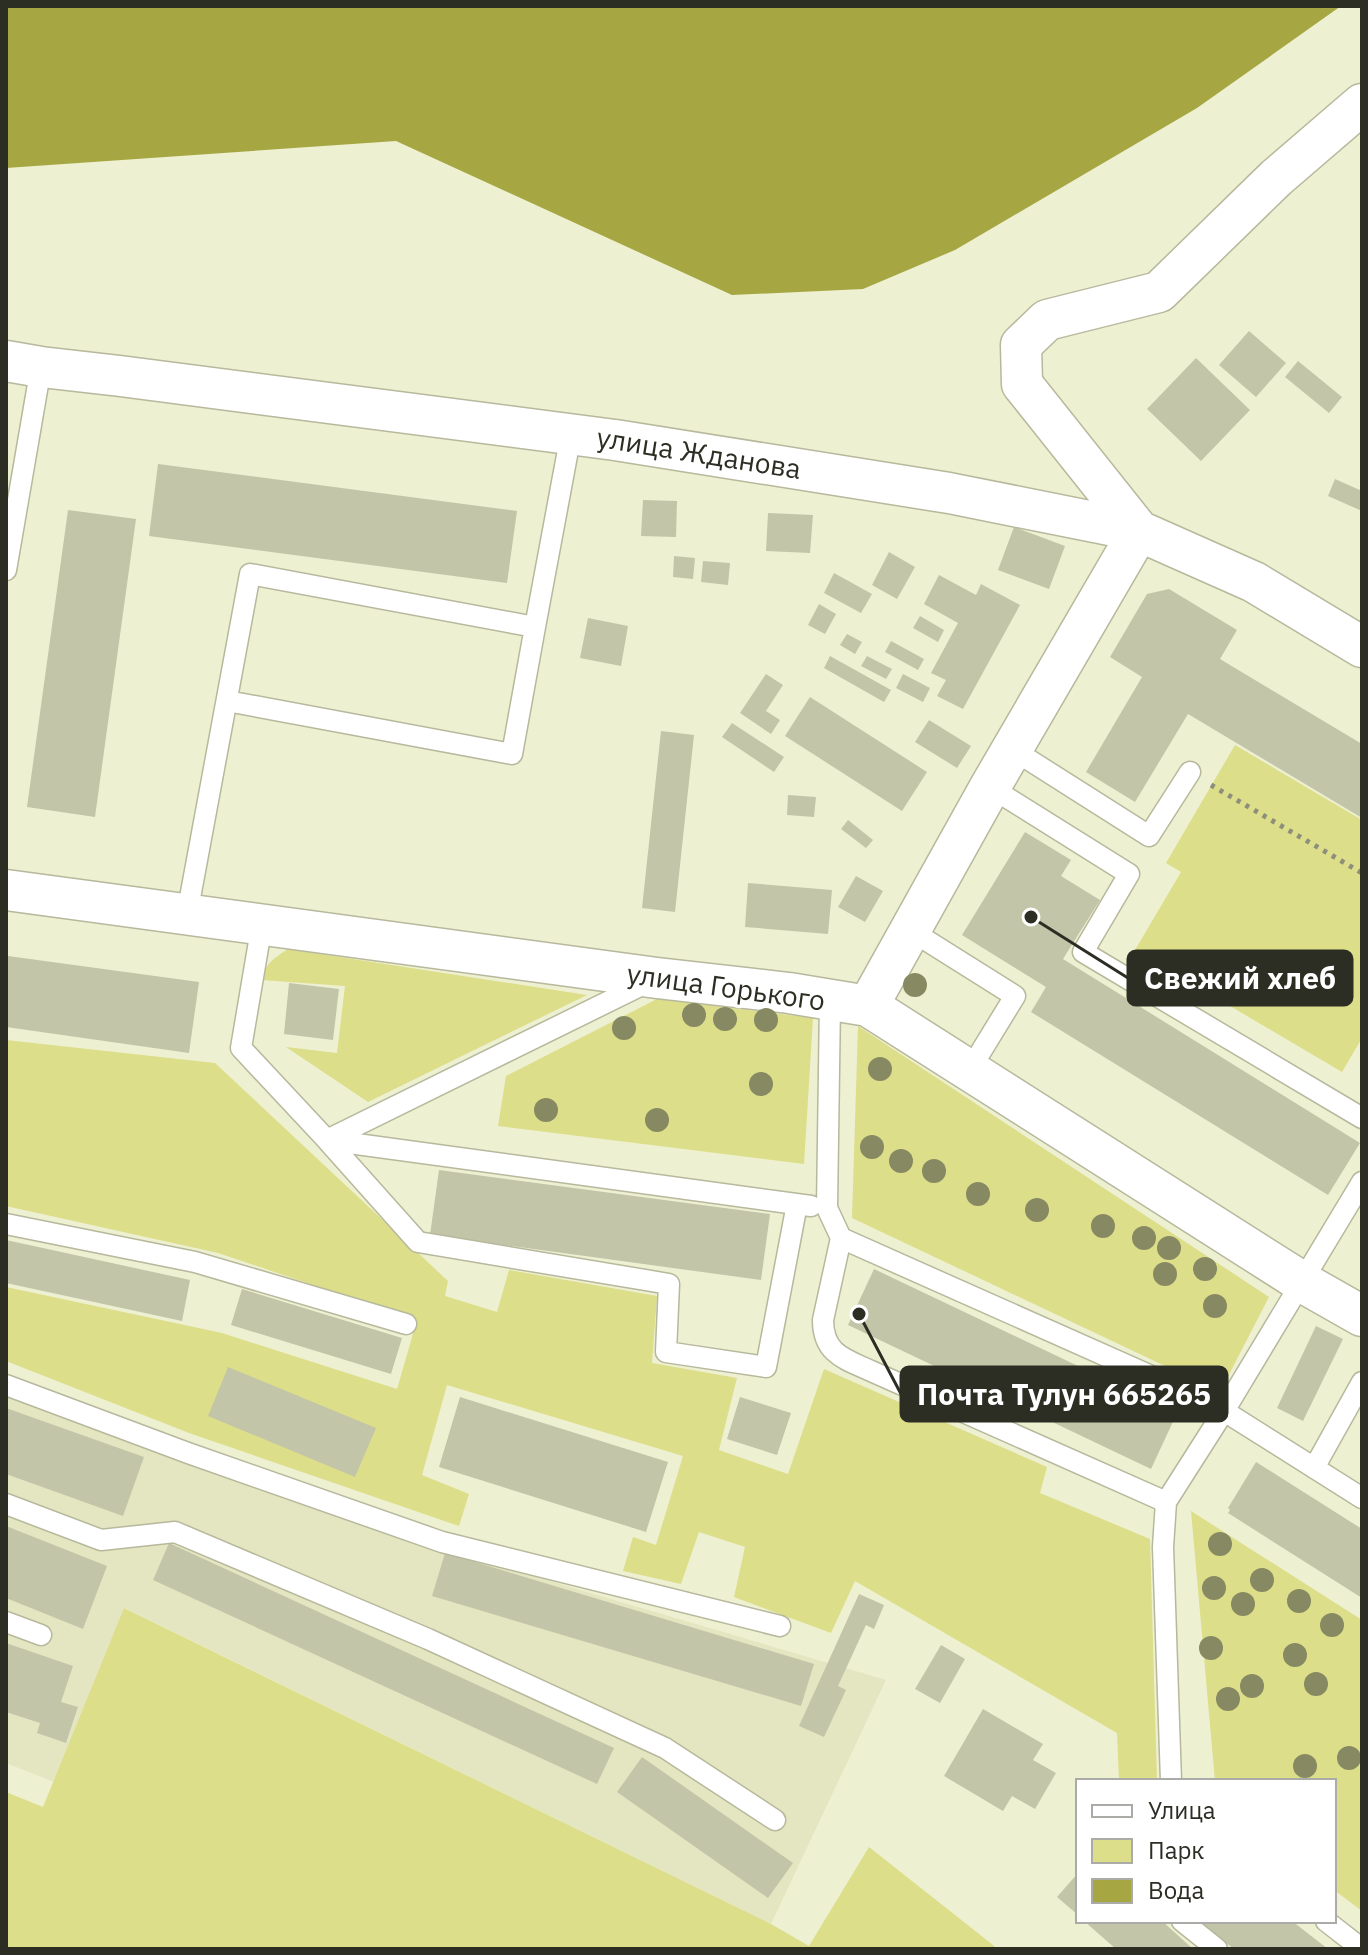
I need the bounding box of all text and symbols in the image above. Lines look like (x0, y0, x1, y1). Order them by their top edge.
street label: улица Жданова (594, 418, 804, 487)
callout: Свежий хлеб (1128, 951, 1352, 1005)
street label: улица Горького (625, 954, 828, 1019)
text: Свежий хлеб (1144, 958, 1336, 997)
callout: Почта Тулун 665265 (901, 1367, 1227, 1421)
text: Почта Тулун 665265 (917, 1374, 1211, 1413)
legend (1076, 1779, 1336, 1923)
text: Улица (1148, 1794, 1216, 1826)
text: Парк (1148, 1834, 1205, 1866)
text: Вода (1148, 1874, 1204, 1906)

